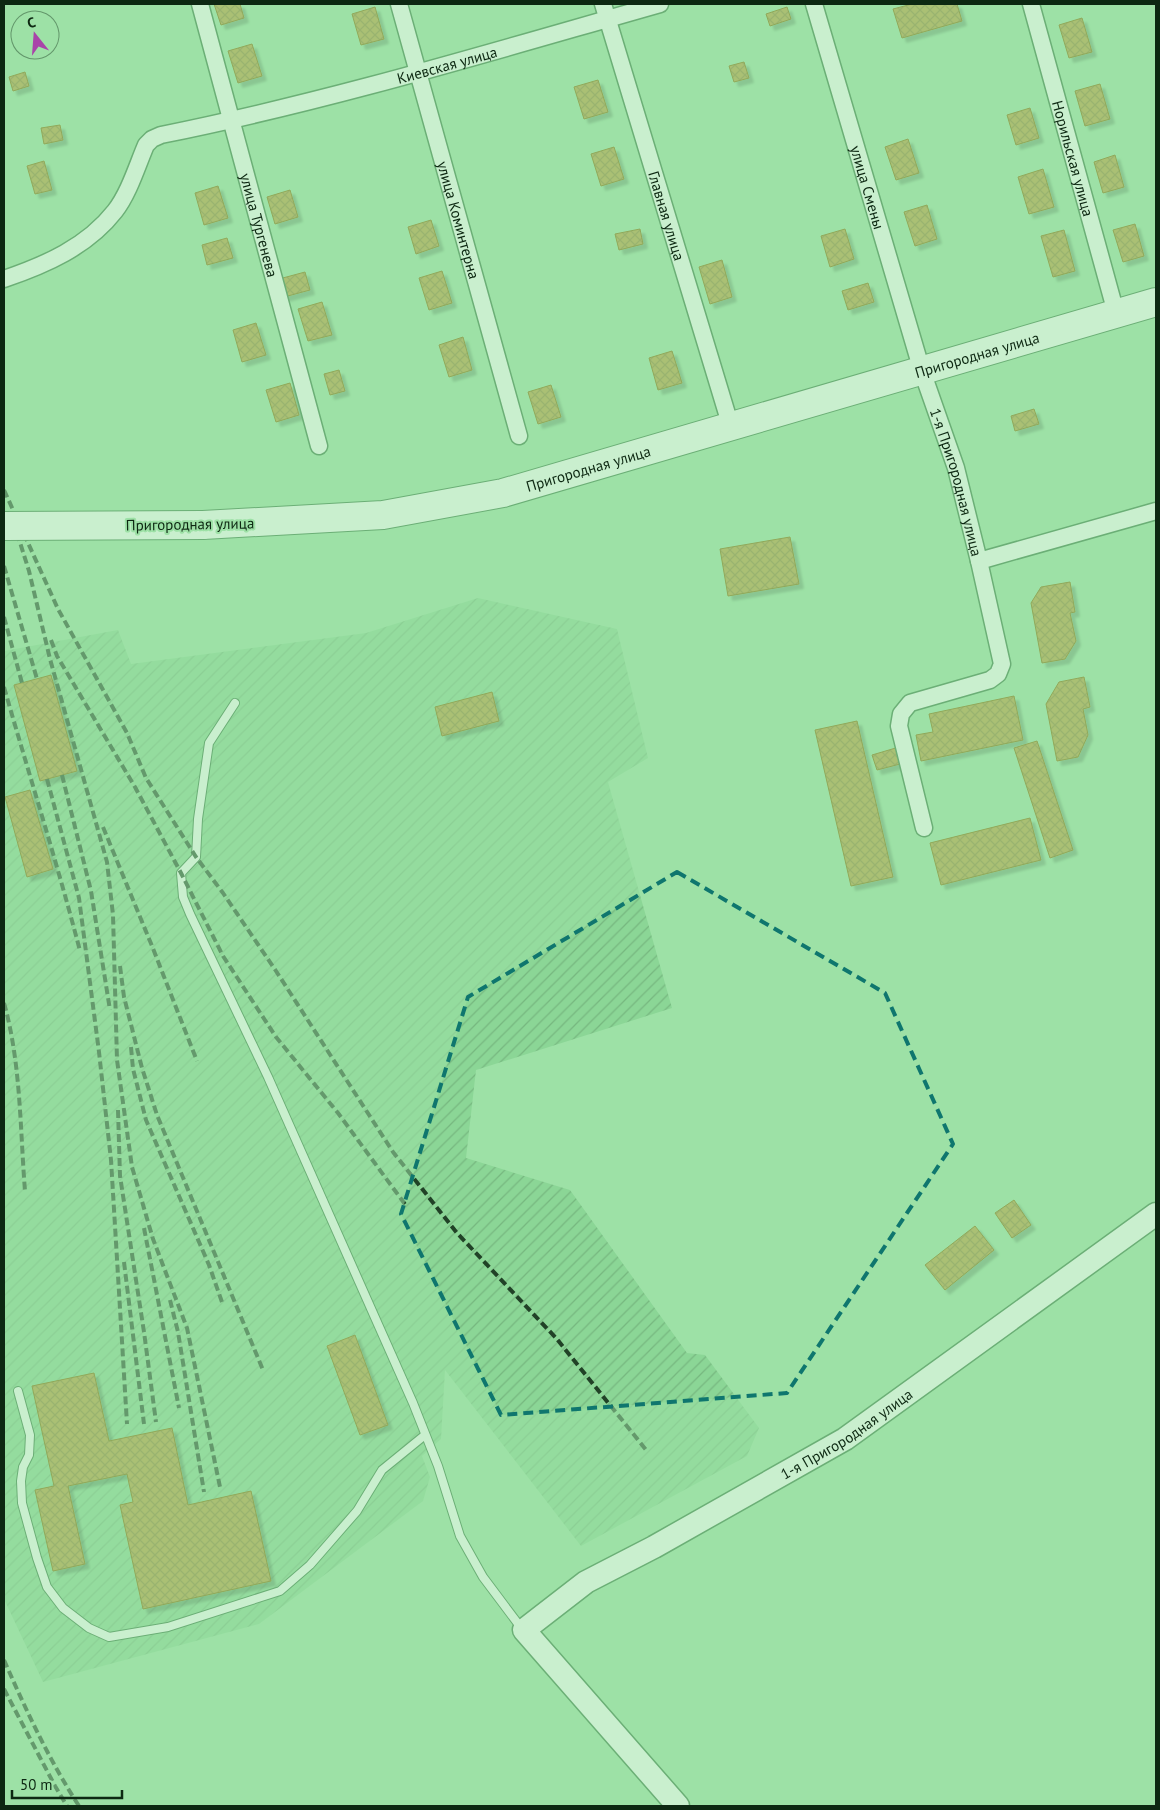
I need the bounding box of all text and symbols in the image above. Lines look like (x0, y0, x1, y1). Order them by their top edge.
north arrow (10, 10, 60, 60)
text: С (25, 13, 38, 32)
street label: Киевская улица (395, 42, 499, 87)
street label: Норильская улица (1048, 98, 1098, 218)
street label: улица Смены (847, 143, 889, 231)
street label: улица Коминтерна (434, 159, 484, 281)
street label: Главная улица (645, 168, 690, 263)
street label: улица Тургенева (236, 171, 283, 279)
street label: Пригородная улица (912, 327, 1041, 382)
street label: 1-я Пригородная улица (926, 405, 987, 558)
street label: Пригородная улица (524, 441, 653, 495)
street label: Пригородная улица (126, 513, 254, 535)
street label: 1-я Пригородная улица (777, 1384, 916, 1483)
scale bar (12, 1768, 122, 1800)
text: 50 m (20, 1775, 53, 1794)

